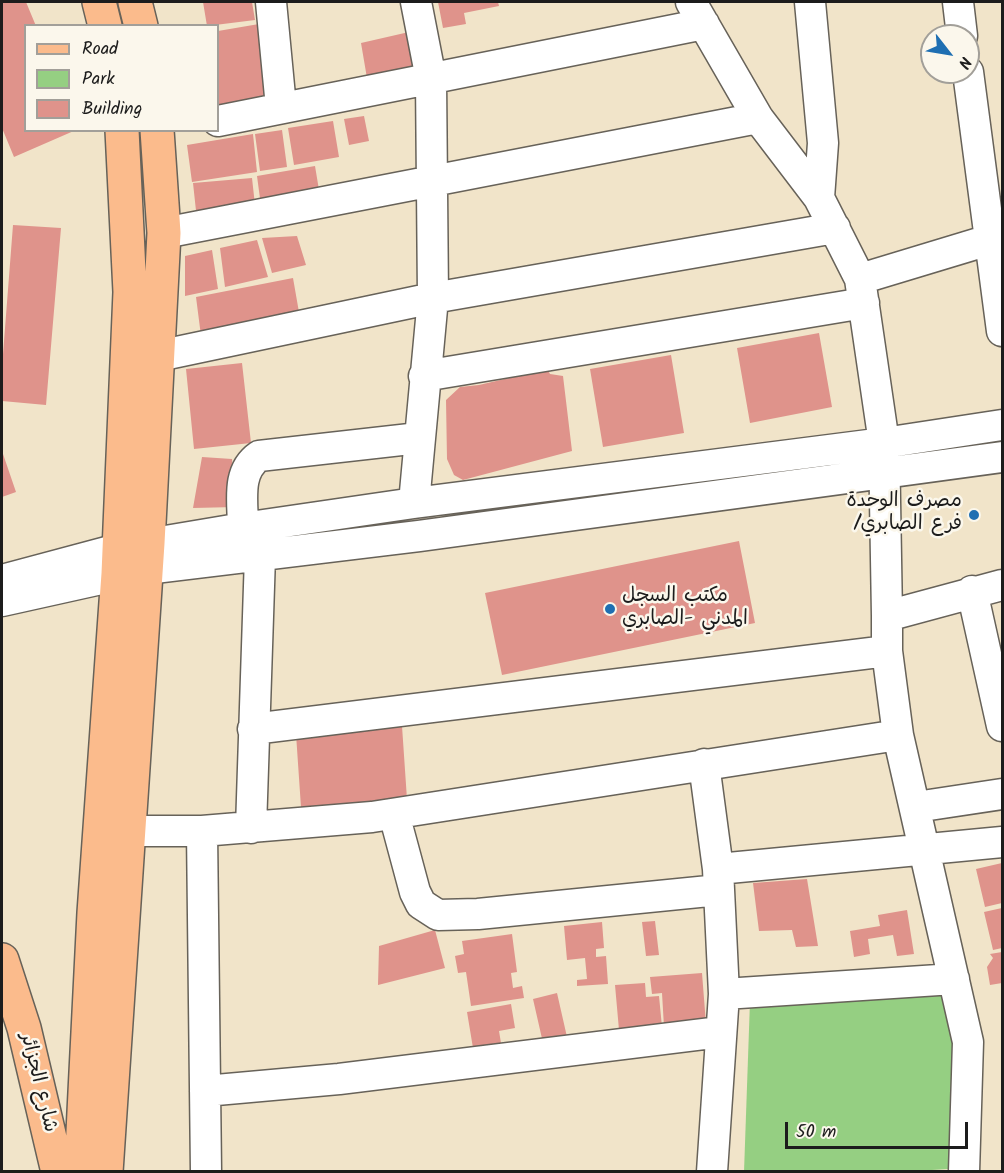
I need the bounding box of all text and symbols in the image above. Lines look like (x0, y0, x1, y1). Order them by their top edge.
legend (24, 24, 219, 132)
north arrow (920, 24, 980, 84)
text: Road (82, 35, 118, 64)
text: N (951, 52, 977, 73)
text: Park (82, 65, 115, 94)
text: Building (82, 95, 142, 124)
place label: مصرف الوحدة /فرع الصابري (846, 491, 962, 538)
marker: مصرف الوحدة /فرع الصابري (967, 508, 981, 522)
place label: مكتب السجل المدني -الصابري (622, 586, 748, 633)
marker: مكتب السجل المدني -الصابري (603, 602, 617, 616)
street label: شارع الجزائر (13, 1031, 61, 1135)
scale bar (788, 1110, 971, 1148)
text: 50 m (796, 1118, 836, 1147)

